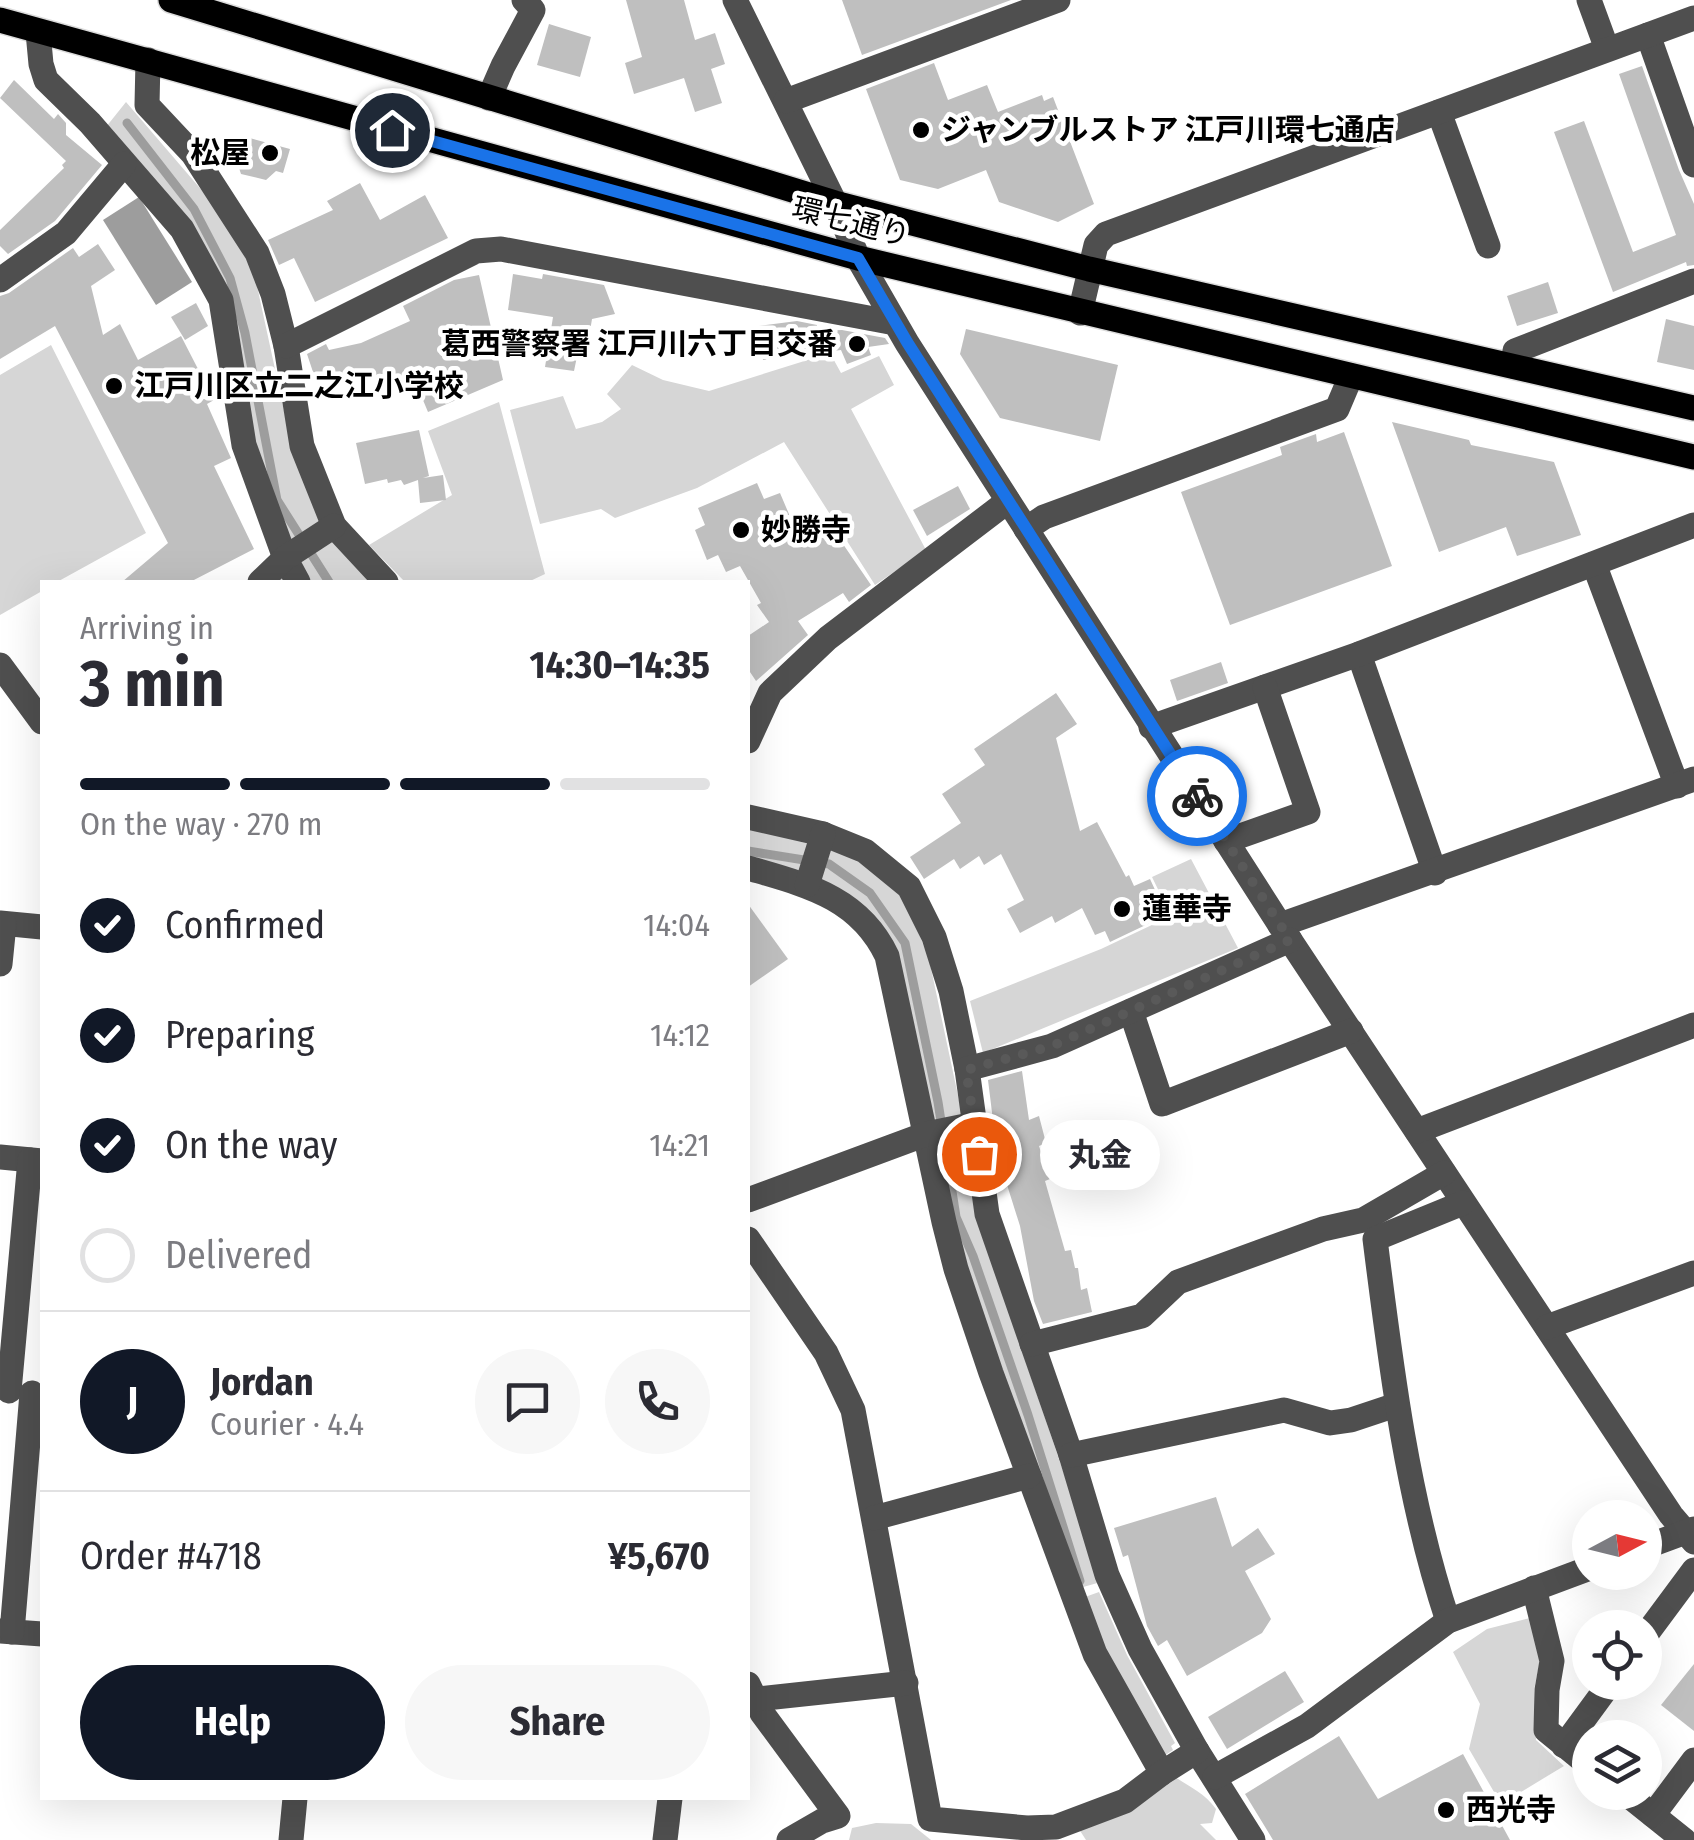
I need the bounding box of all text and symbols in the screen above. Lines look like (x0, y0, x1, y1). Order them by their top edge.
pin (350, 88, 435, 173)
icon: home (365, 103, 420, 158)
place label: ジャンブルストア 江戸川環七通店 (941, 112, 1395, 148)
marker: ジャンブルストア 江戸川環七通店 (910, 119, 932, 141)
place label: 松屋 (190, 135, 250, 171)
marker: 松屋 (259, 142, 281, 164)
street label: 環七通り (788, 190, 914, 254)
place label: 葛西警察署 江戸川六丁目交番 (441, 326, 837, 362)
marker: 葛西警察署 江戸川六丁目交番 (846, 333, 868, 355)
place label: 江戸川区立二之江小学校 (134, 368, 464, 404)
marker: 江戸川区立二之江小学校 (103, 375, 125, 397)
place label: 妙勝寺 (761, 512, 851, 548)
marker: 妙勝寺 (730, 519, 752, 541)
text: Arriving in (80, 609, 214, 647)
text: 14:30–14:35 (529, 642, 710, 688)
text: 3 min (80, 645, 225, 723)
courier (1147, 746, 1247, 846)
icon: bike (1170, 769, 1225, 824)
text: On the way · 270 m (80, 805, 322, 843)
place label: 蓮華寺 (1142, 891, 1232, 927)
icon: check (80, 898, 135, 953)
marker: 蓮華寺 (1111, 898, 1133, 920)
text: Confirmed (165, 902, 325, 948)
text: 14:04 (643, 906, 710, 944)
icon: check (80, 1008, 135, 1063)
text: Preparing (165, 1012, 314, 1058)
text: 14:12 (650, 1016, 710, 1054)
pin (937, 1112, 1022, 1197)
icon: check (80, 1118, 135, 1173)
callout: 丸金 (1039, 1119, 1159, 1189)
text: On the way (165, 1122, 337, 1168)
text: 14:21 (649, 1126, 710, 1164)
icon: bag (952, 1127, 1007, 1182)
text: 丸金 (1068, 1136, 1132, 1174)
text: Delivered (165, 1232, 312, 1278)
button: chat (475, 1349, 580, 1454)
button: phone (605, 1349, 710, 1454)
text: Jordan (210, 1359, 314, 1405)
text: J (127, 1378, 138, 1424)
text: Courier · 4.4 (210, 1405, 364, 1443)
north arrow (1572, 1500, 1662, 1590)
map controls (1572, 1500, 1662, 1810)
text: Order #4718 (80, 1533, 262, 1579)
text: ¥5,670 (608, 1533, 710, 1579)
button: locate (1572, 1610, 1662, 1700)
button: Help (80, 1665, 385, 1780)
button: Share (405, 1665, 710, 1780)
button: layers (1572, 1720, 1662, 1810)
place label: 西光寺 (1466, 1792, 1556, 1828)
marker: 西光寺 (1435, 1799, 1457, 1821)

